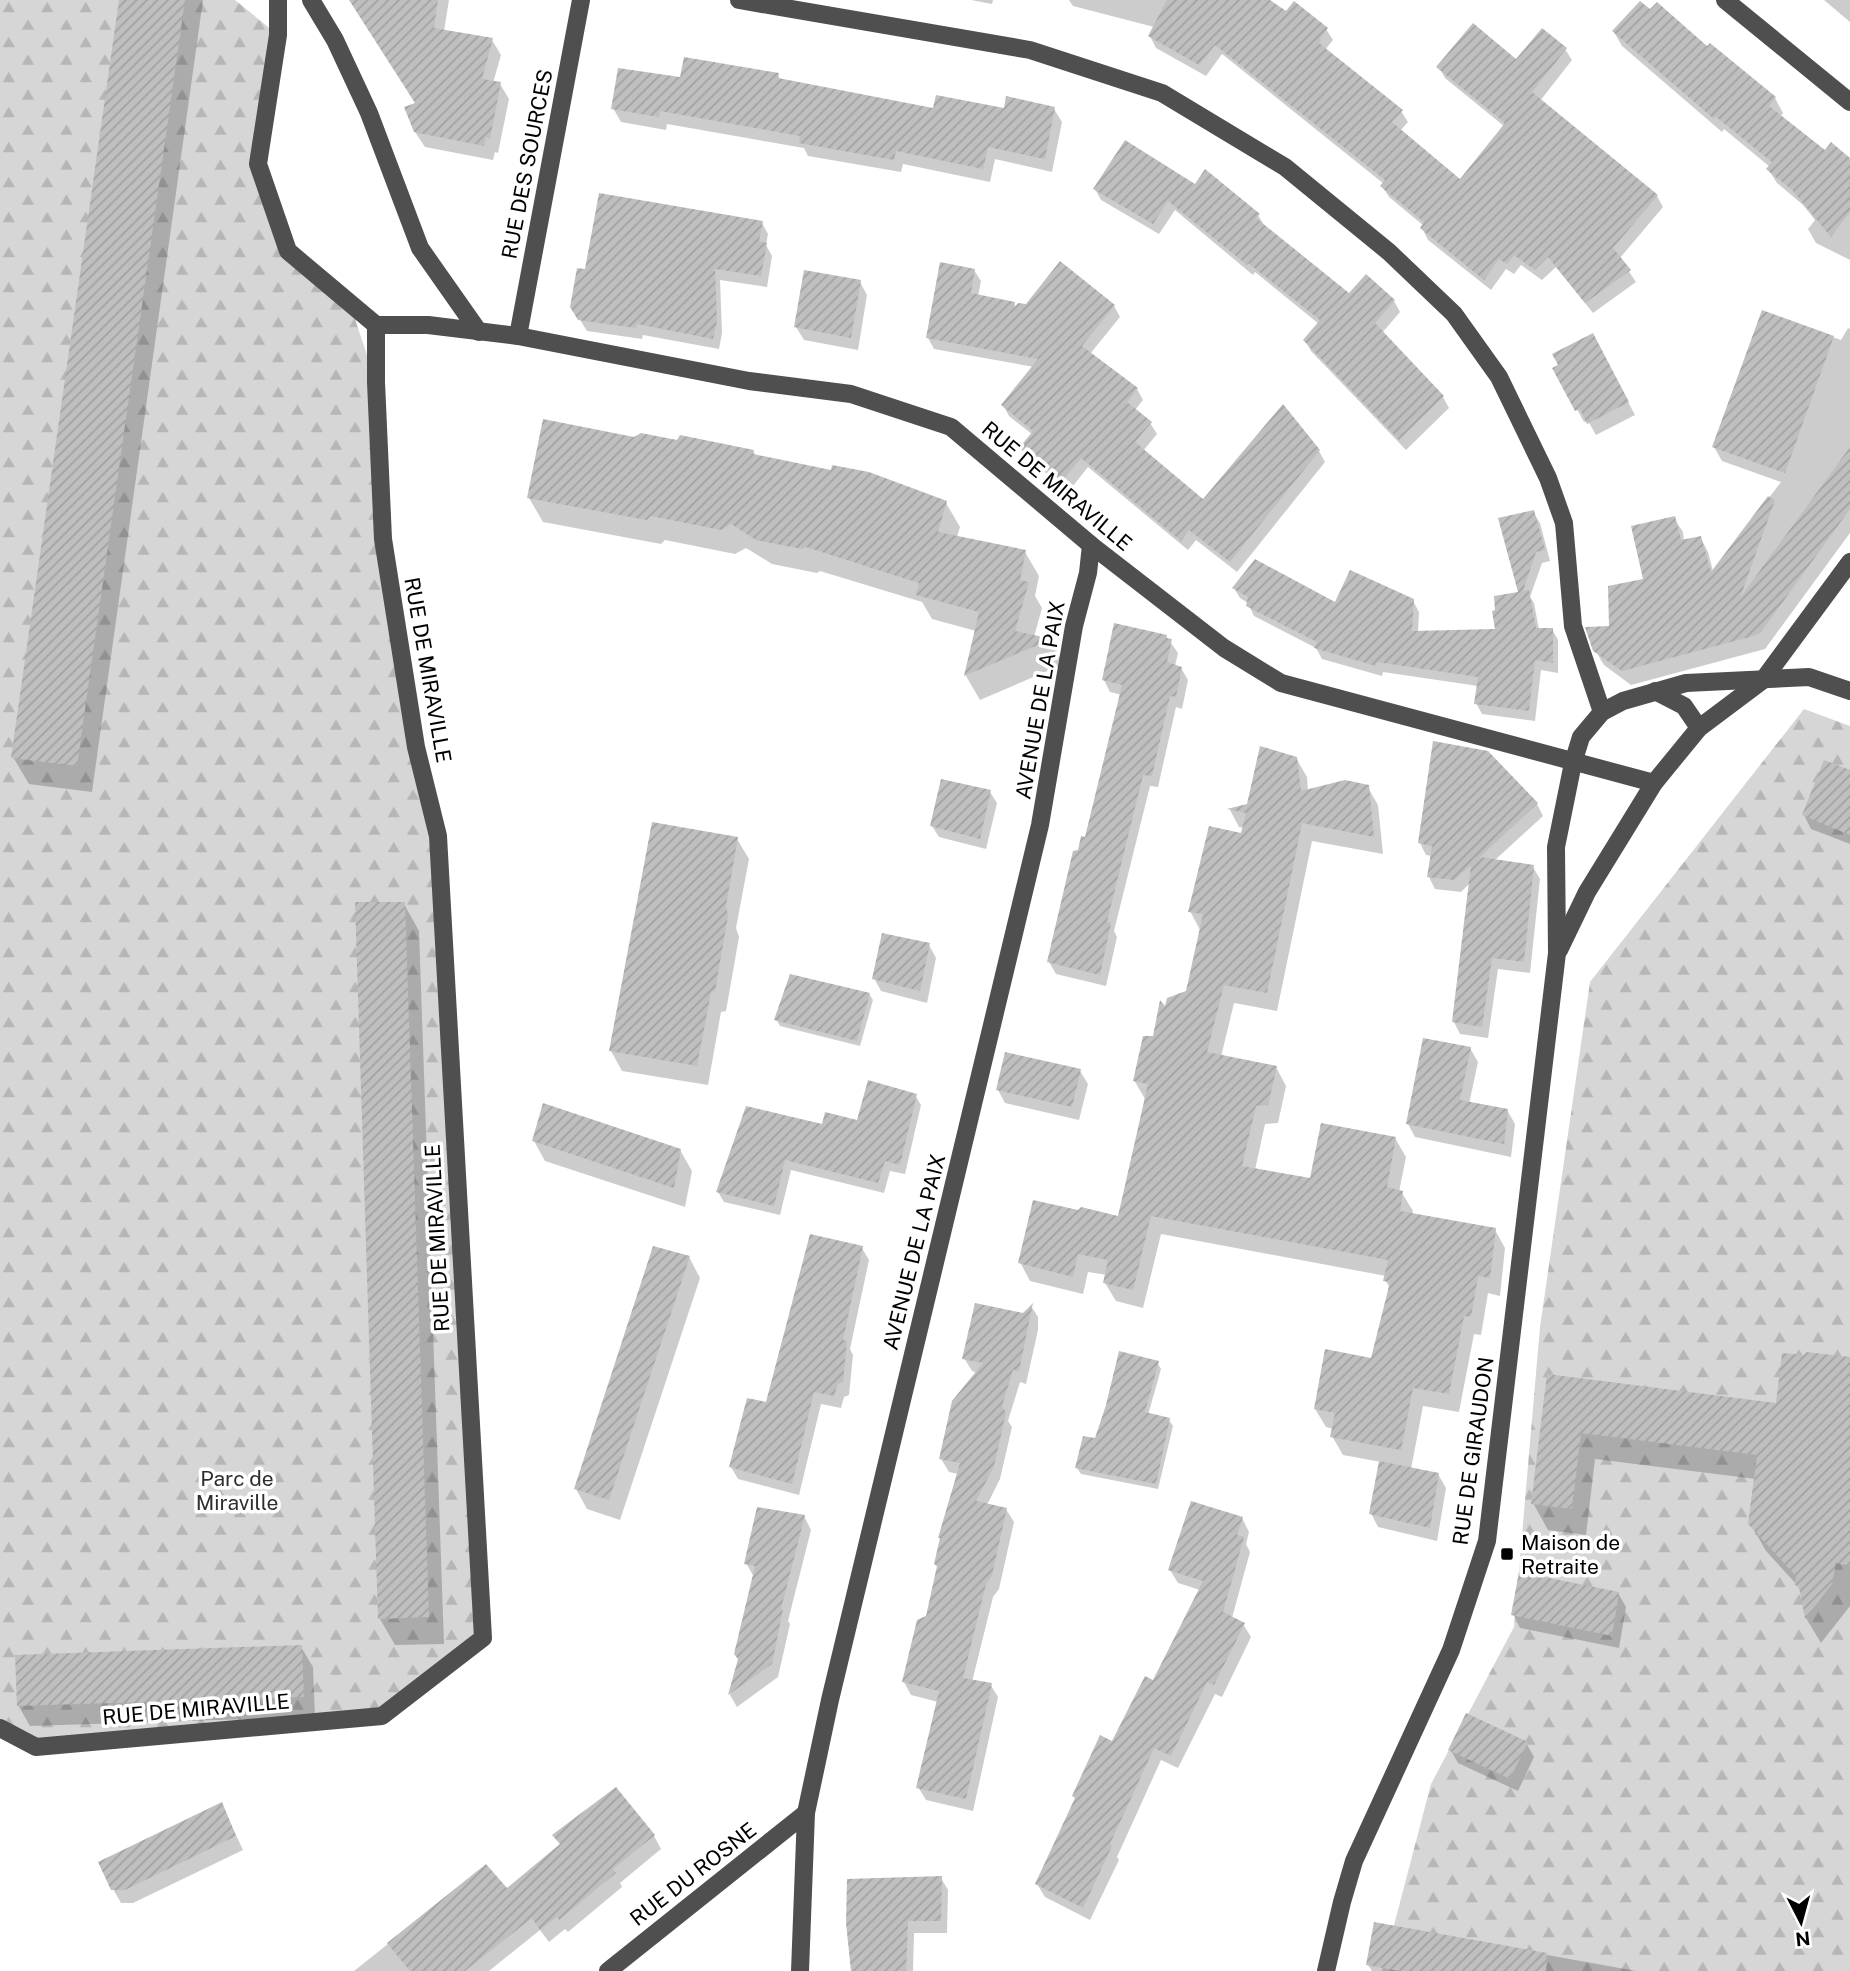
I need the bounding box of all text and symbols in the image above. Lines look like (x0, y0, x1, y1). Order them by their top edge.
street label: RUE DES SOURCES (496, 67, 558, 261)
street label: RUE DE MIRAVILLE (977, 416, 1137, 556)
street label: RUE DE MIRAVILLE (399, 575, 457, 765)
street label: AVENUE DE LA PAIX (1010, 599, 1070, 801)
street label: RUE DE MIRAVILLE (420, 1143, 454, 1333)
street label: AVENUE DE LA PAIX (878, 1151, 950, 1353)
street label: RUE DE GIRAUDON (1447, 1355, 1499, 1547)
park label: Parc de Miraville (196, 1466, 278, 1515)
place label: Maison de Retraite (1521, 1530, 1620, 1579)
marker: Maison de Retraite (1499, 1546, 1515, 1562)
street label: RUE DE MIRAVILLE (101, 1688, 291, 1730)
street label: RUE DU ROSNE (625, 1817, 761, 1931)
north arrow (1766, 1887, 1836, 1957)
text: N (1794, 1927, 1811, 1951)

